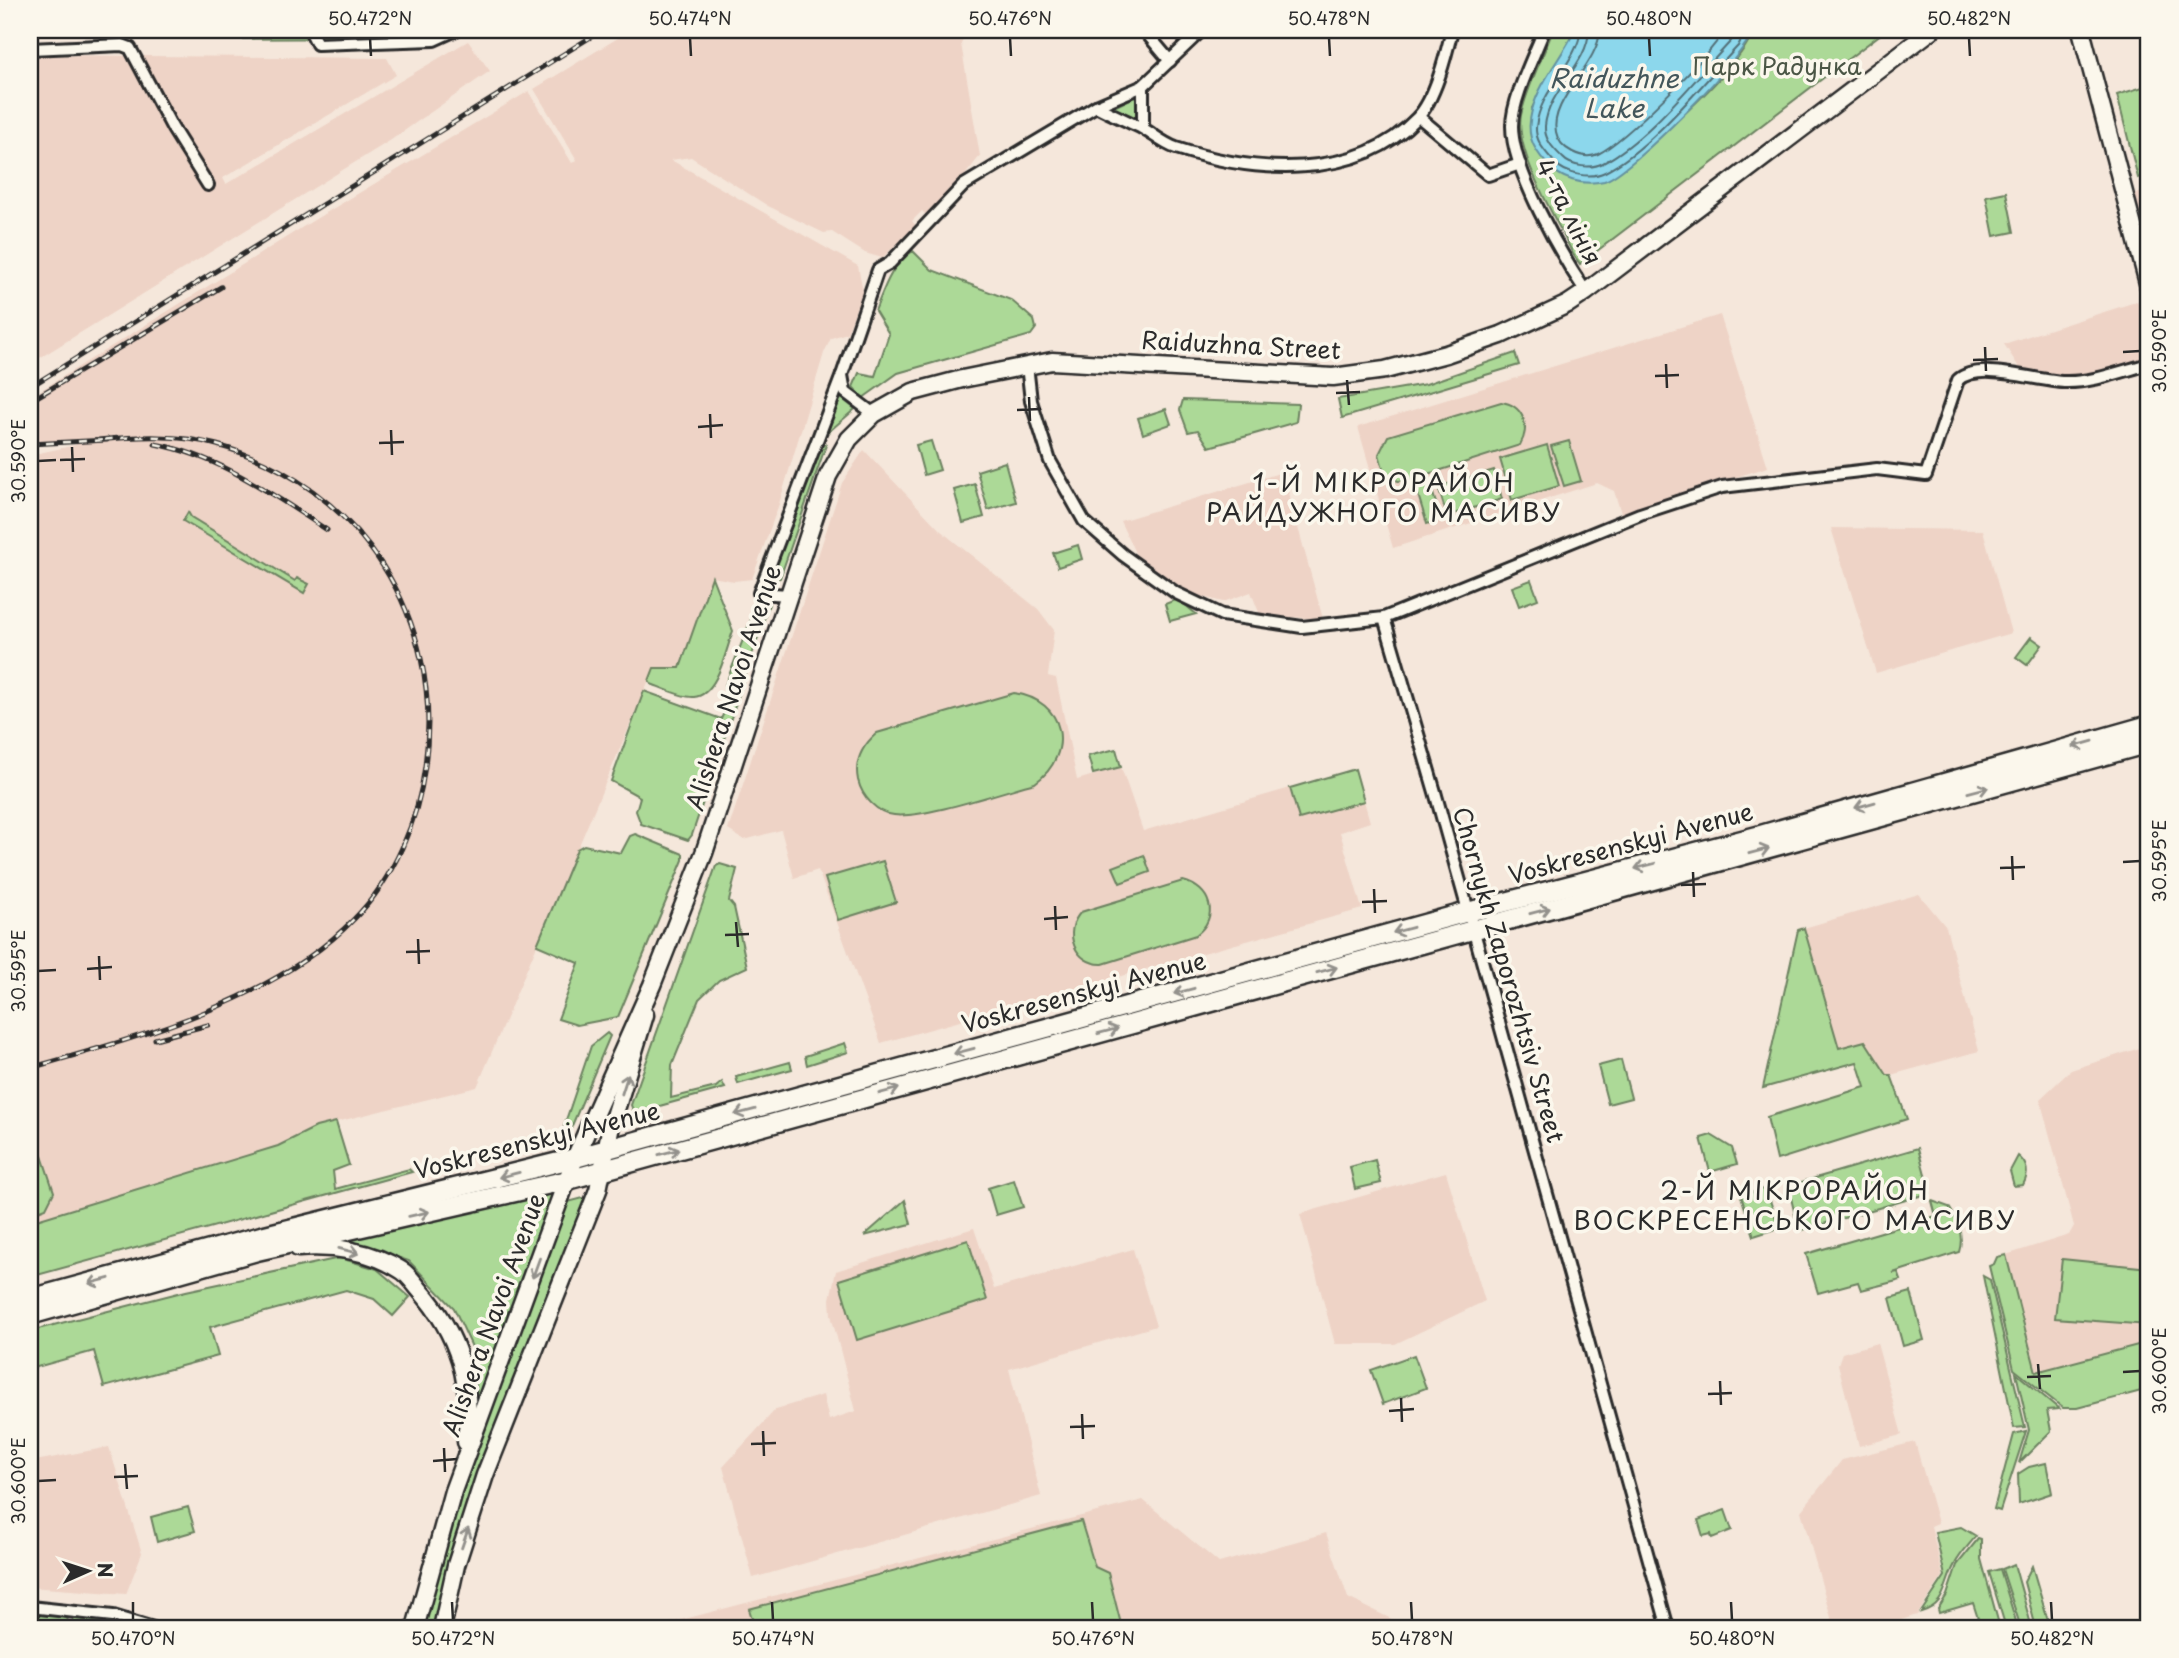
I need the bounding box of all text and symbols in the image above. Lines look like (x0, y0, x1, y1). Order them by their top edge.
text: 50.472°N (328, 4, 412, 31)
text: 50.474°N (648, 4, 732, 31)
text: 50.476°N (968, 4, 1052, 31)
text: 50.478°N (1287, 4, 1371, 31)
text: 50.480°N (1606, 4, 1692, 31)
text: 50.482°N (1927, 4, 2011, 31)
park label: Парк Радунка (1692, 47, 1862, 83)
water label: Raiduzhne Lake (1549, 58, 1680, 127)
street label: 4-та лінія (1528, 152, 1612, 271)
text: 30.590°E (2145, 309, 2172, 393)
street label: Raiduzhna Street (1140, 321, 1342, 367)
text: 30.590°E (4, 419, 31, 503)
district label: 1-Й МІКРОРАЙОН РАЙДУЖНОГО МАСИВУ (1206, 462, 1562, 531)
street label: Alishera Navoi Avenue (675, 560, 789, 815)
one-way arrow (2073, 738, 2095, 751)
one-way arrow (1966, 783, 1989, 796)
street label: Voskresenskyi Avenue (1504, 792, 1757, 892)
one-way arrow (1854, 800, 1876, 813)
street label: Chornykh Zaporozhtsiv Street (1445, 802, 1575, 1147)
text: 30.595°E (2145, 819, 2172, 903)
one-way arrow (1748, 843, 1770, 856)
one-way arrow (1634, 860, 1657, 873)
one-way arrow (1528, 904, 1550, 917)
one-way arrow (1392, 924, 1415, 937)
text: 30.595°E (4, 929, 31, 1013)
street label: Voskresenskyi Avenue (957, 941, 1210, 1041)
one-way arrow (1315, 963, 1338, 976)
one-way arrow (1173, 985, 1195, 998)
one-way arrow (1097, 1023, 1119, 1036)
one-way arrow (953, 1046, 975, 1059)
one-way arrow (619, 1073, 632, 1095)
one-way arrow (877, 1084, 899, 1097)
street label: Voskresenskyi Avenue (410, 1091, 663, 1187)
one-way arrow (734, 1106, 757, 1119)
one-way arrow (658, 1144, 680, 1157)
one-way arrow (498, 1169, 521, 1182)
district label: 2-Й МІКРОРАЙОН ВОСКРЕСЕНСЬКОГО МАСИВУ (1573, 1170, 2017, 1239)
street label: Alishera Navoi Avenue (431, 1188, 553, 1441)
one-way arrow (408, 1207, 430, 1220)
one-way arrow (338, 1245, 360, 1258)
one-way arrow (529, 1256, 542, 1278)
one-way arrow (88, 1275, 110, 1288)
text: 30.600°E (2145, 1327, 2172, 1415)
text: 30.600°E (4, 1437, 31, 1525)
one-way arrow (460, 1528, 472, 1550)
north arrow (52, 1536, 122, 1606)
text: N (92, 1562, 120, 1578)
text: 50.470°N (90, 1624, 176, 1651)
text: 50.472°N (411, 1624, 495, 1651)
text: 50.474°N (731, 1624, 815, 1651)
text: 50.476°N (1051, 1624, 1135, 1651)
text: 50.478°N (1370, 1624, 1454, 1651)
text: 50.480°N (1689, 1624, 1775, 1651)
text: 50.482°N (2010, 1624, 2094, 1651)

